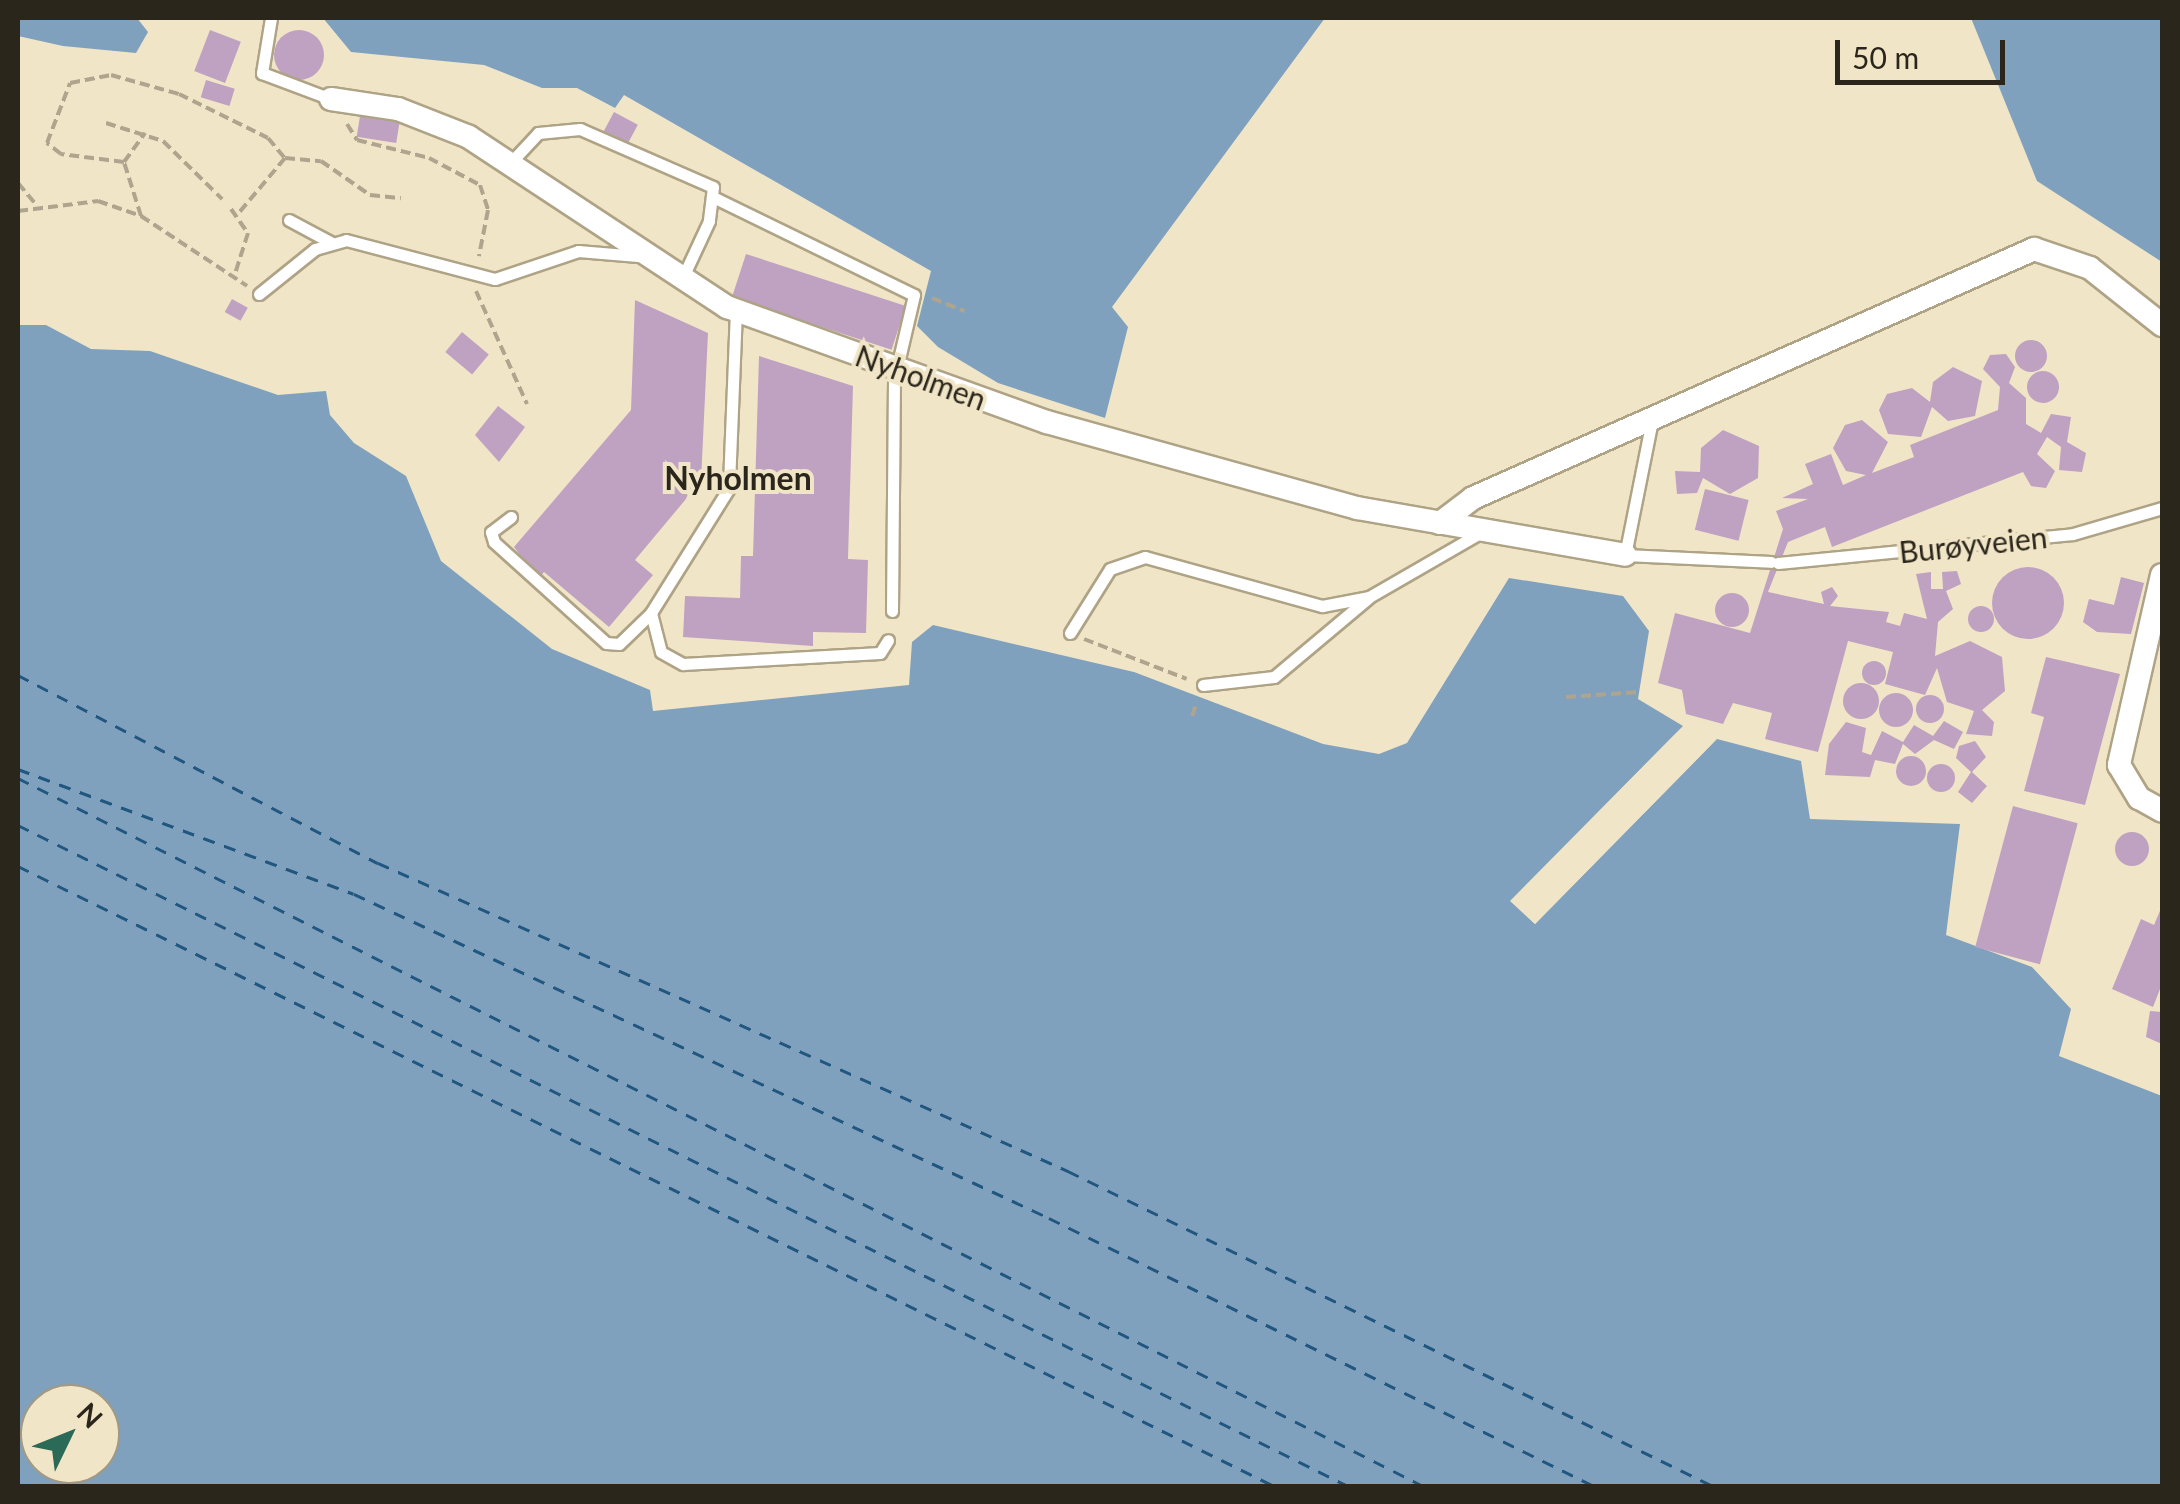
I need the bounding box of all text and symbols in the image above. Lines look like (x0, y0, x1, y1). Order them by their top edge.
scale bar (1840, 20, 2010, 82)
text: 50 m (1852, 39, 1919, 75)
street label: Nyholmen (851, 337, 991, 417)
district label: Nyholmen (664, 459, 812, 497)
street label: Burøyveien (1897, 518, 2049, 570)
north arrow (20, 1384, 120, 1484)
text: N (71, 1395, 110, 1434)

